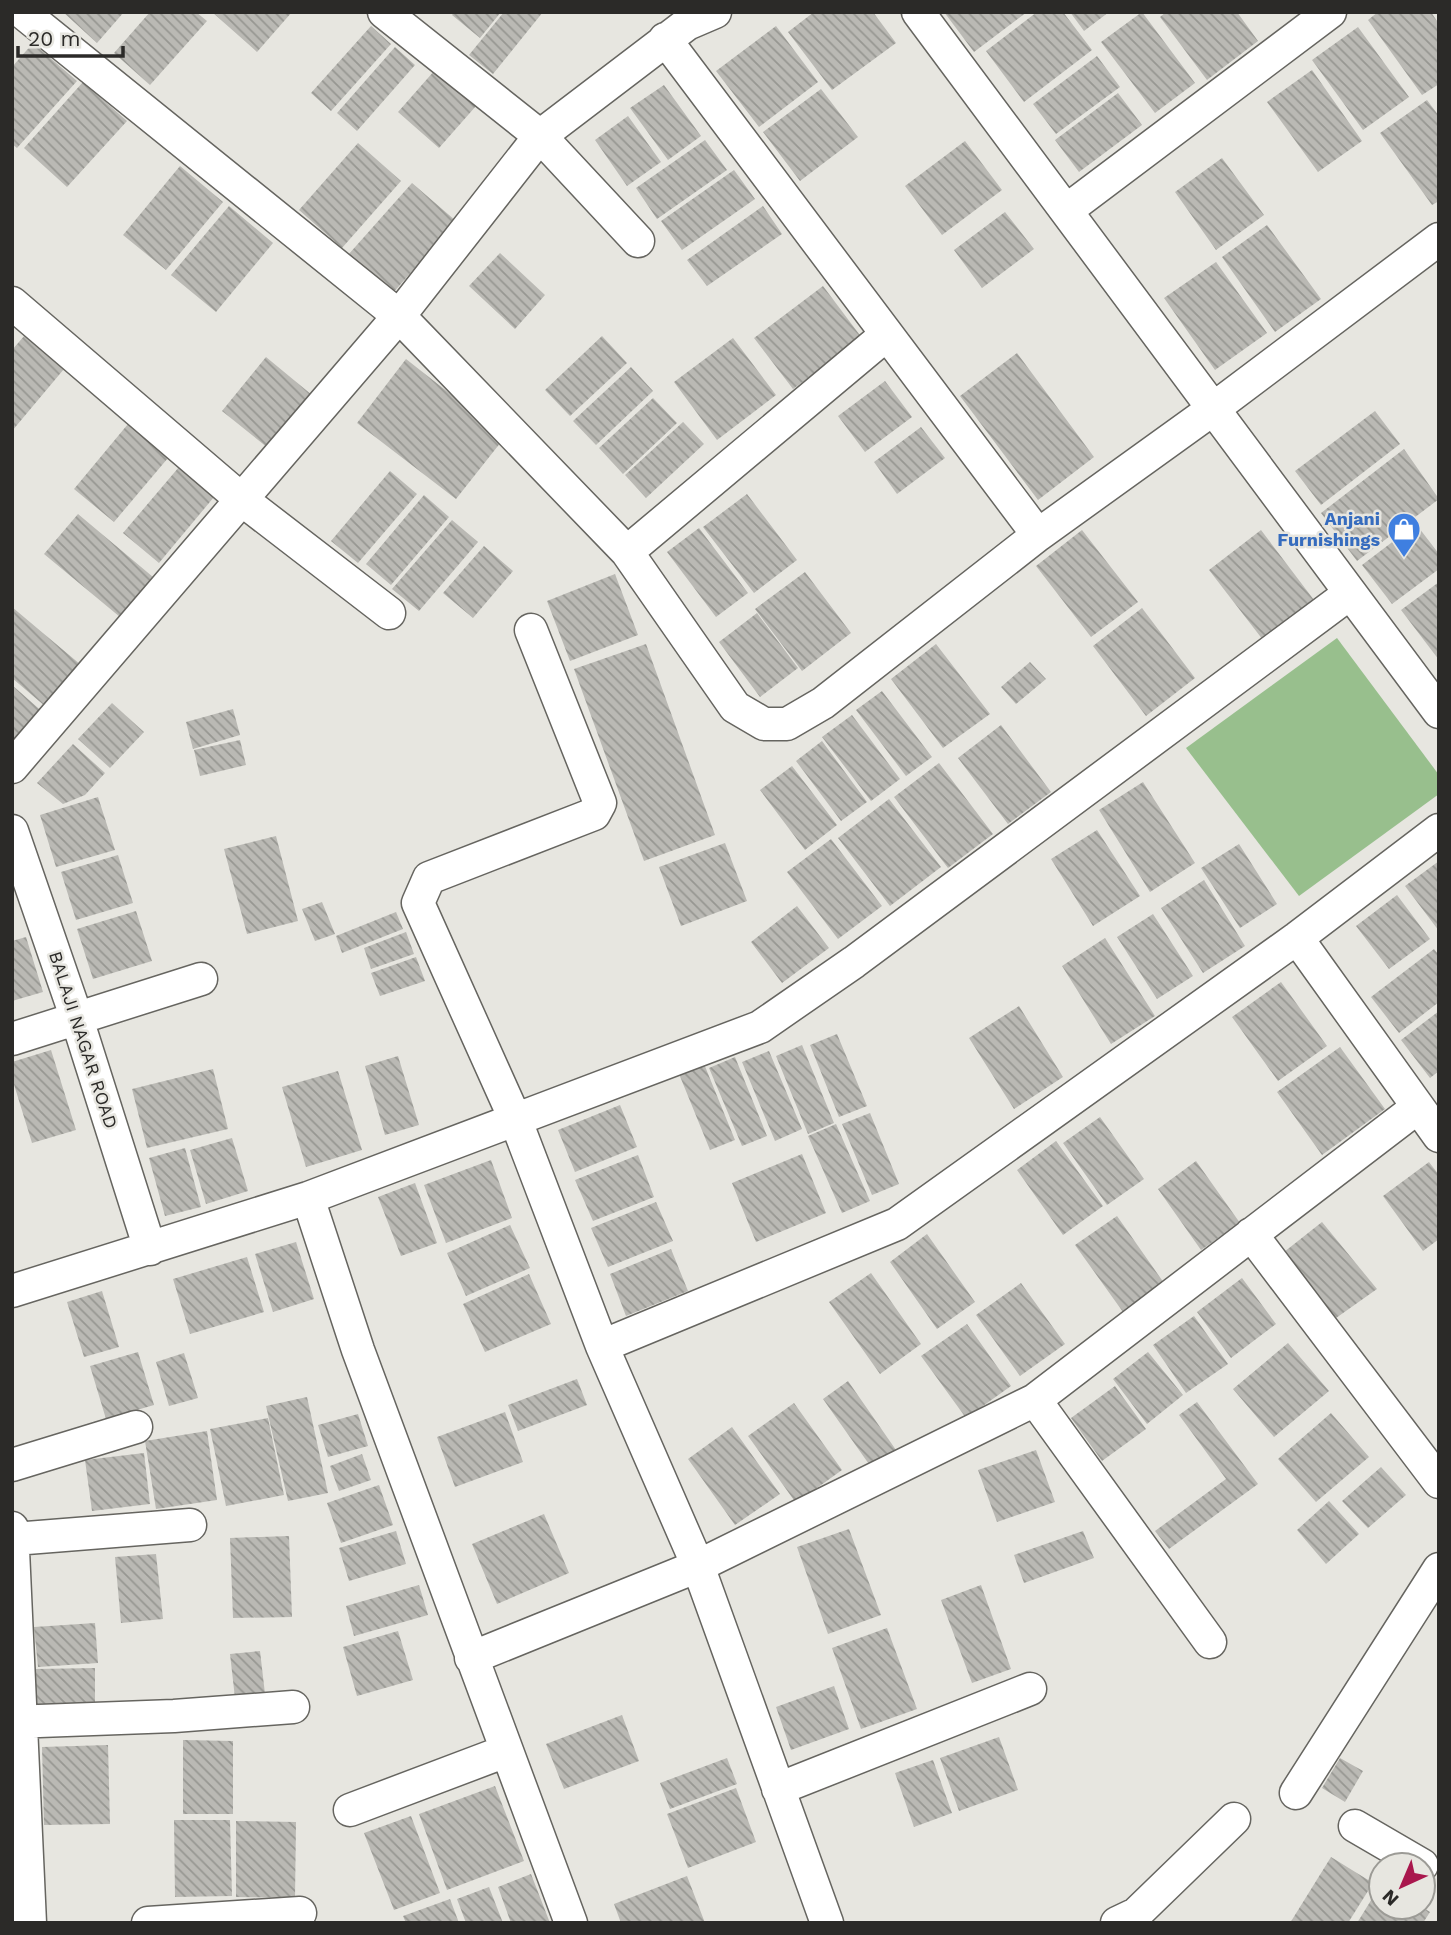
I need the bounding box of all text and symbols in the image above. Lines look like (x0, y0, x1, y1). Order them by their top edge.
scale bar (18, 14, 122, 58)
text: 20 m (28, 26, 80, 51)
place label: Anjani Furnishings (1277, 508, 1380, 550)
shop icon: Anjani Furnishings (1385, 510, 1423, 559)
street label: BALAJI NAGAR ROAD (45, 949, 122, 1131)
north arrow (1367, 1851, 1437, 1921)
text: N (1377, 1885, 1404, 1911)

